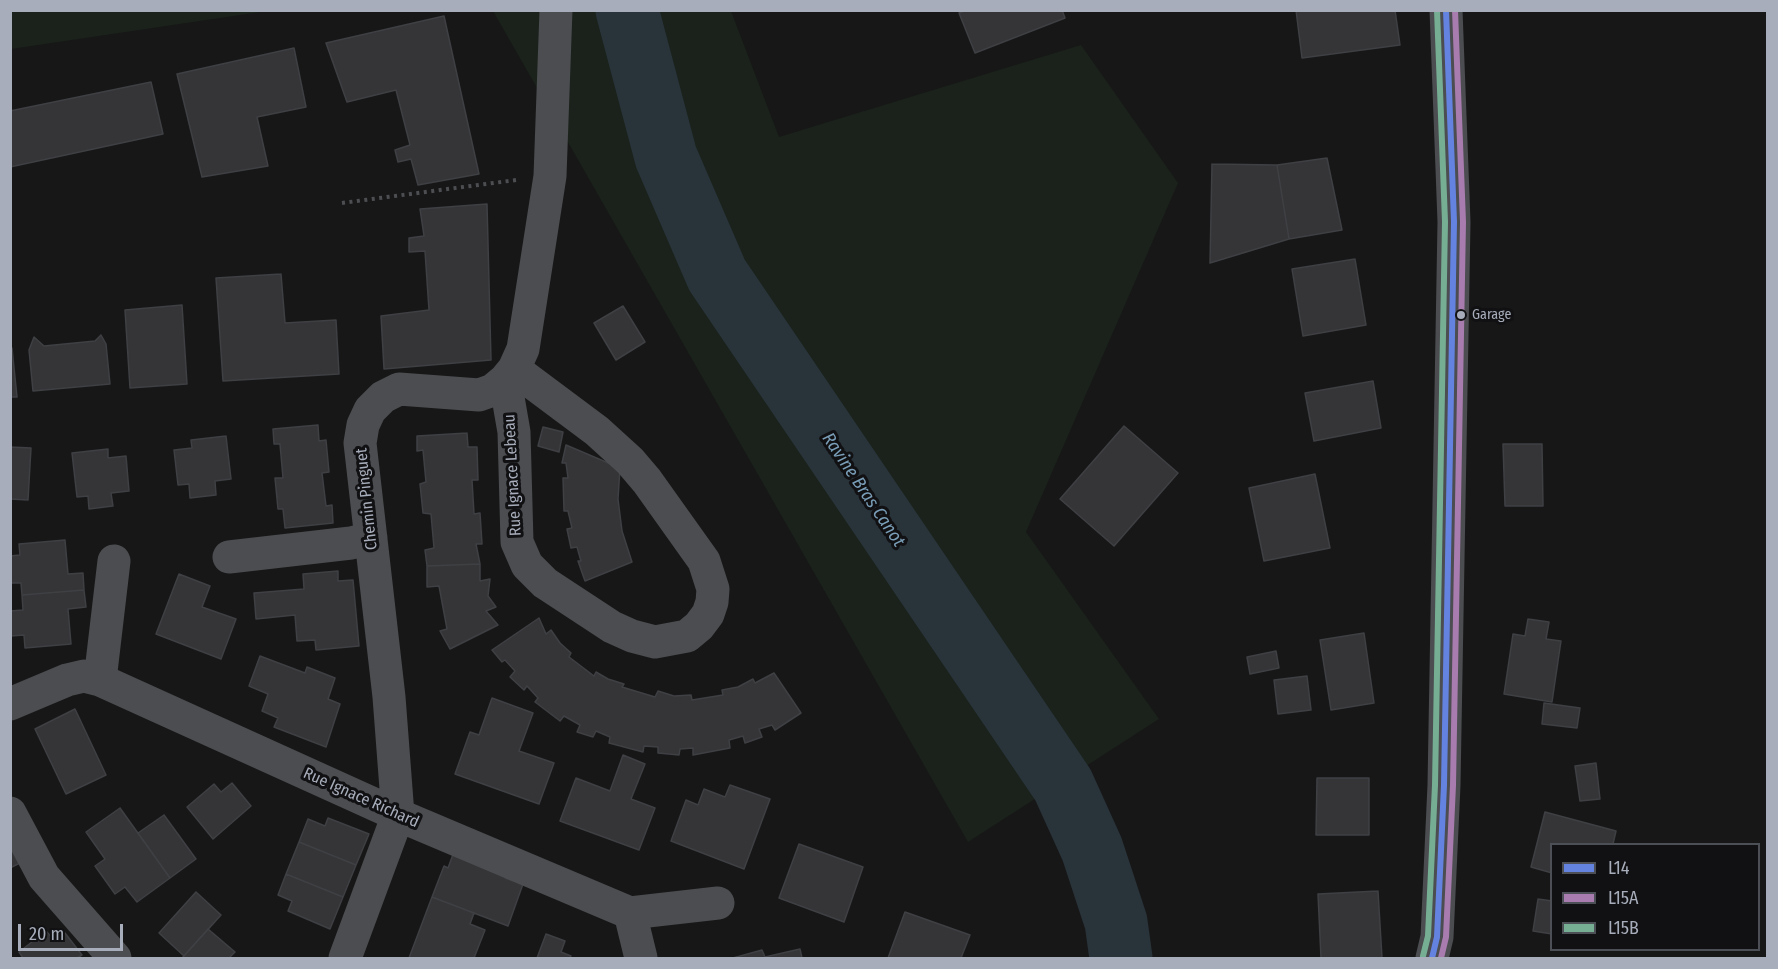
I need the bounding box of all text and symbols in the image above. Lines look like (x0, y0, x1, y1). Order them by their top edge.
place label: Garage (1472, 307, 1511, 323)
marker: Garage (1455, 309, 1467, 321)
street label: Rue Ignace Lebeau (500, 414, 526, 536)
water label: Ravine Bras Canot (817, 429, 909, 551)
street label: Chemin Pinguet (352, 447, 382, 551)
street label: Rue Ignace Richard (300, 764, 422, 832)
legend (1550, 843, 1760, 951)
text: L14 (1608, 857, 1630, 879)
text: L15A (1608, 887, 1639, 909)
scale bar (21, 912, 126, 950)
text: L15B (1608, 917, 1639, 939)
text: 20 m (29, 923, 64, 945)

